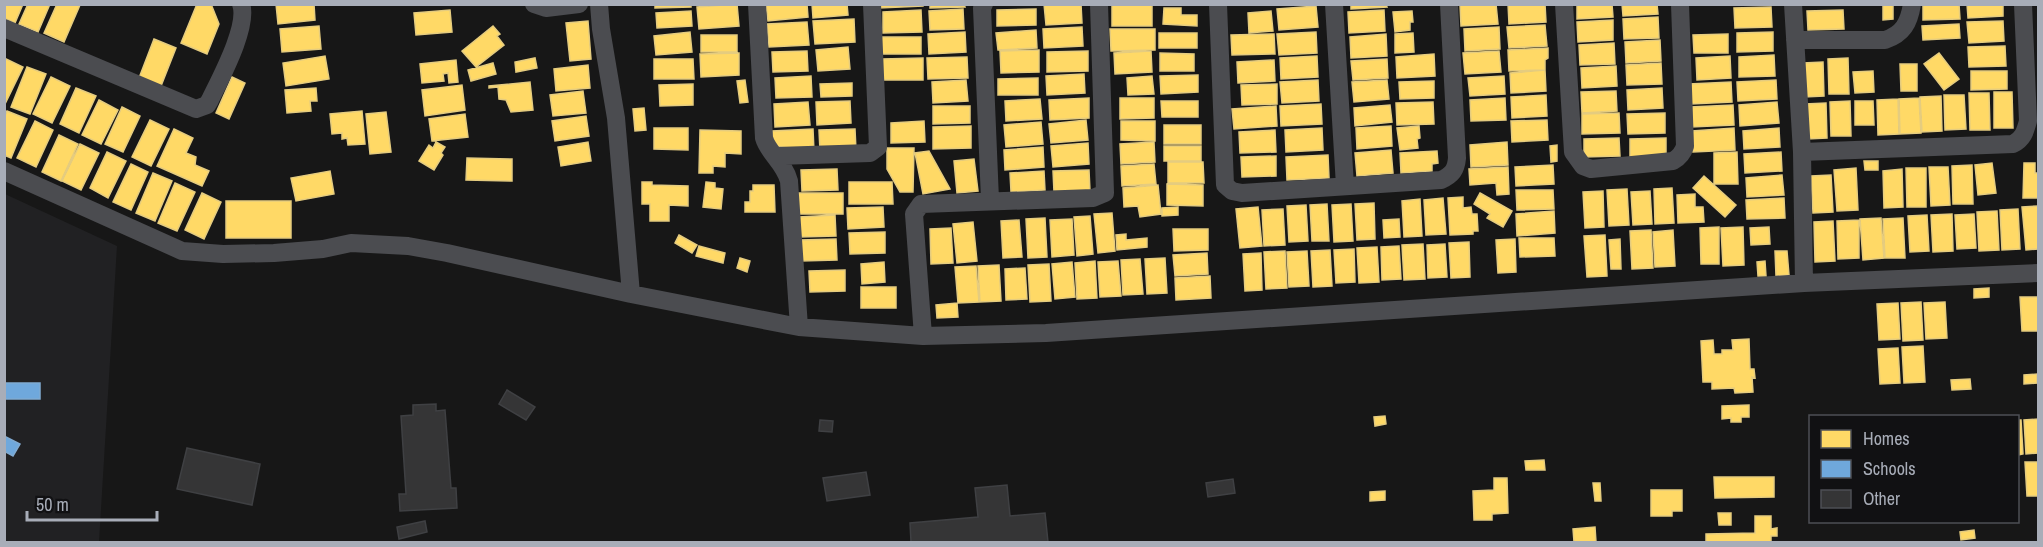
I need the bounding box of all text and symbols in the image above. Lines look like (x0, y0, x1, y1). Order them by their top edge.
legend (1809, 415, 2019, 523)
text: Homes (1863, 426, 1910, 451)
text: Schools (1863, 456, 1916, 481)
scale bar (27, 484, 158, 522)
text: Other (1863, 486, 1900, 511)
text: 50 m (36, 492, 69, 517)

